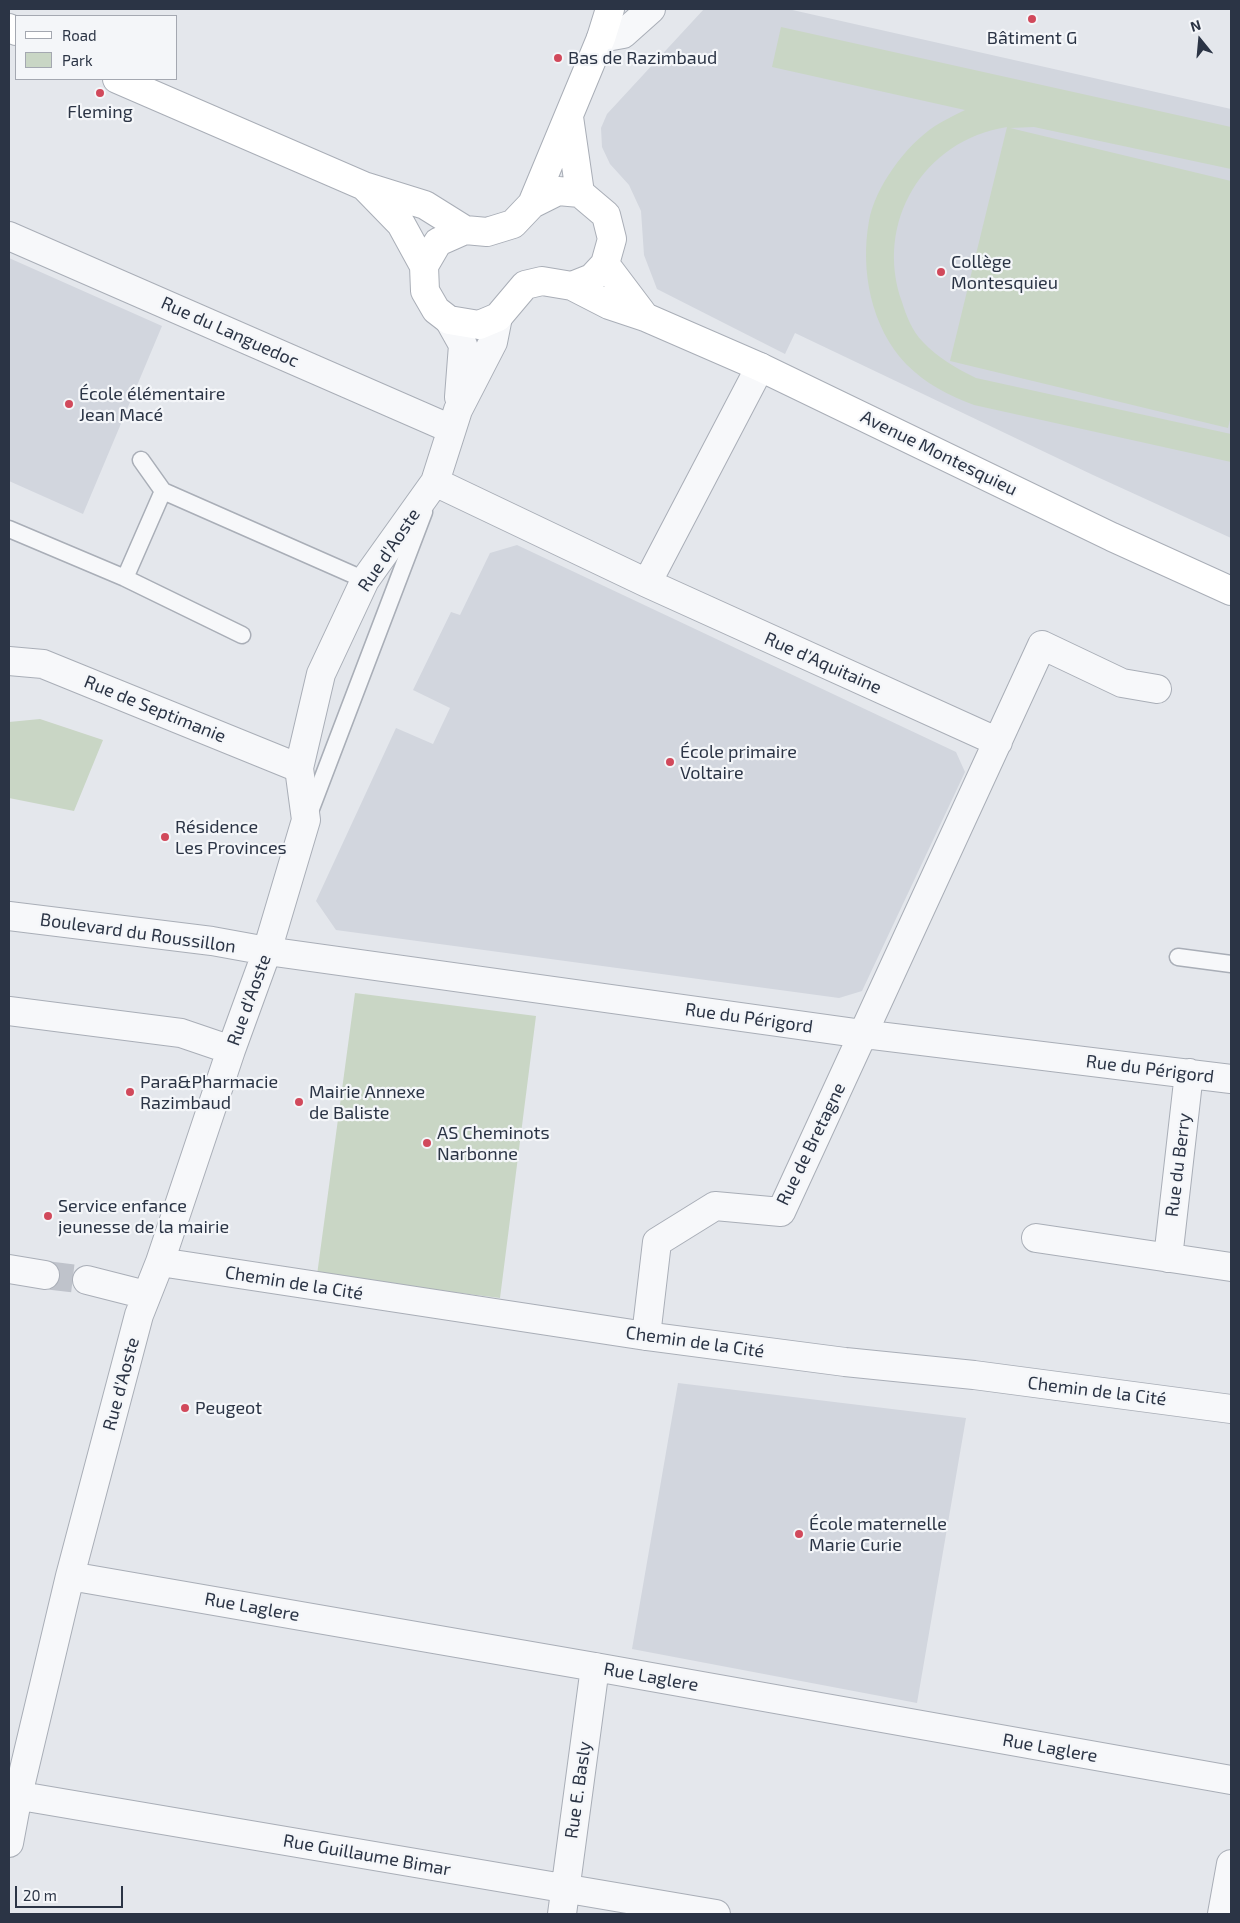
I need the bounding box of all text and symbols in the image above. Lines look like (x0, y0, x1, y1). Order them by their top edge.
marker: Bâtiment G (1026, 13, 1038, 25)
legend (15, 15, 178, 80)
north arrow (1175, 15, 1225, 65)
text: N (1188, 16, 1203, 35)
text: Road (62, 26, 97, 44)
place label: Bâtiment G (987, 27, 1077, 49)
place label: Bas de Razimbaud (568, 47, 717, 69)
text: Park (62, 51, 93, 69)
marker: Bas de Razimbaud (552, 52, 564, 64)
marker: Fleming (94, 87, 106, 99)
place label: Fleming (67, 101, 133, 123)
place label: Collège Montesquieu (951, 251, 1058, 294)
marker: Collège Montesquieu (935, 266, 947, 278)
street label: Rue du Languedoc (158, 292, 302, 372)
place label: École élémentaire Jean Macé (79, 383, 225, 426)
marker: École élémentaire Jean Macé (63, 398, 75, 410)
street label: Avenue Montesquieu (857, 406, 1021, 500)
street label: Rue d'Aoste (353, 504, 425, 596)
street label: Rue d'Aquitaine (761, 628, 885, 698)
street label: Rue de Septimanie (81, 671, 229, 747)
place label: École primaire Voltaire (680, 741, 797, 784)
marker: École primaire Voltaire (664, 756, 676, 768)
place label: Résidence Les Provinces (175, 816, 287, 859)
marker: Résidence Les Provinces (159, 831, 171, 843)
street label: Boulevard du Roussillon (39, 909, 237, 957)
street label: Rue d'Aoste (223, 951, 275, 1049)
street label: Rue du Périgord (684, 998, 814, 1038)
street label: Rue du Périgord (1085, 1050, 1215, 1088)
place label: Para&Pharmacie Razimbaud (140, 1071, 278, 1114)
street label: Rue de Bretagne (772, 1079, 850, 1209)
place label: Mairie Annexe de Baliste (309, 1081, 425, 1124)
marker: Para&Pharmacie Razimbaud (124, 1086, 136, 1098)
marker: Mairie Annexe de Baliste (293, 1096, 305, 1108)
street label: Rue du Berry (1161, 1112, 1195, 1218)
place label: AS Cheminots Narbonne (437, 1122, 550, 1164)
marker: AS Cheminots Narbonne (421, 1137, 433, 1149)
place label: Service enfance jeunesse de la mairie (58, 1195, 229, 1238)
marker: Service enfance jeunesse de la mairie (42, 1210, 54, 1222)
street label: Chemin de la Cité (223, 1261, 365, 1305)
street label: Chemin de la Cité (624, 1322, 766, 1362)
street label: Rue d'Aoste (98, 1335, 144, 1433)
street label: Chemin de la Cité (1026, 1372, 1168, 1410)
place label: Peugeot (195, 1397, 262, 1419)
marker: Peugeot (179, 1402, 191, 1414)
place label: École maternelle Marie Curie (809, 1513, 947, 1556)
marker: École maternelle Marie Curie (793, 1528, 805, 1540)
street label: Rue Laglere (203, 1588, 301, 1626)
street label: Rue Laglere (602, 1658, 700, 1696)
street label: Rue Laglere (1001, 1729, 1099, 1767)
street label: Rue E. Basly (560, 1740, 596, 1840)
street label: Rue Guillaume Bimar (281, 1830, 453, 1880)
scale bar (18, 1876, 125, 1908)
text: 20 m (23, 1886, 57, 1904)

